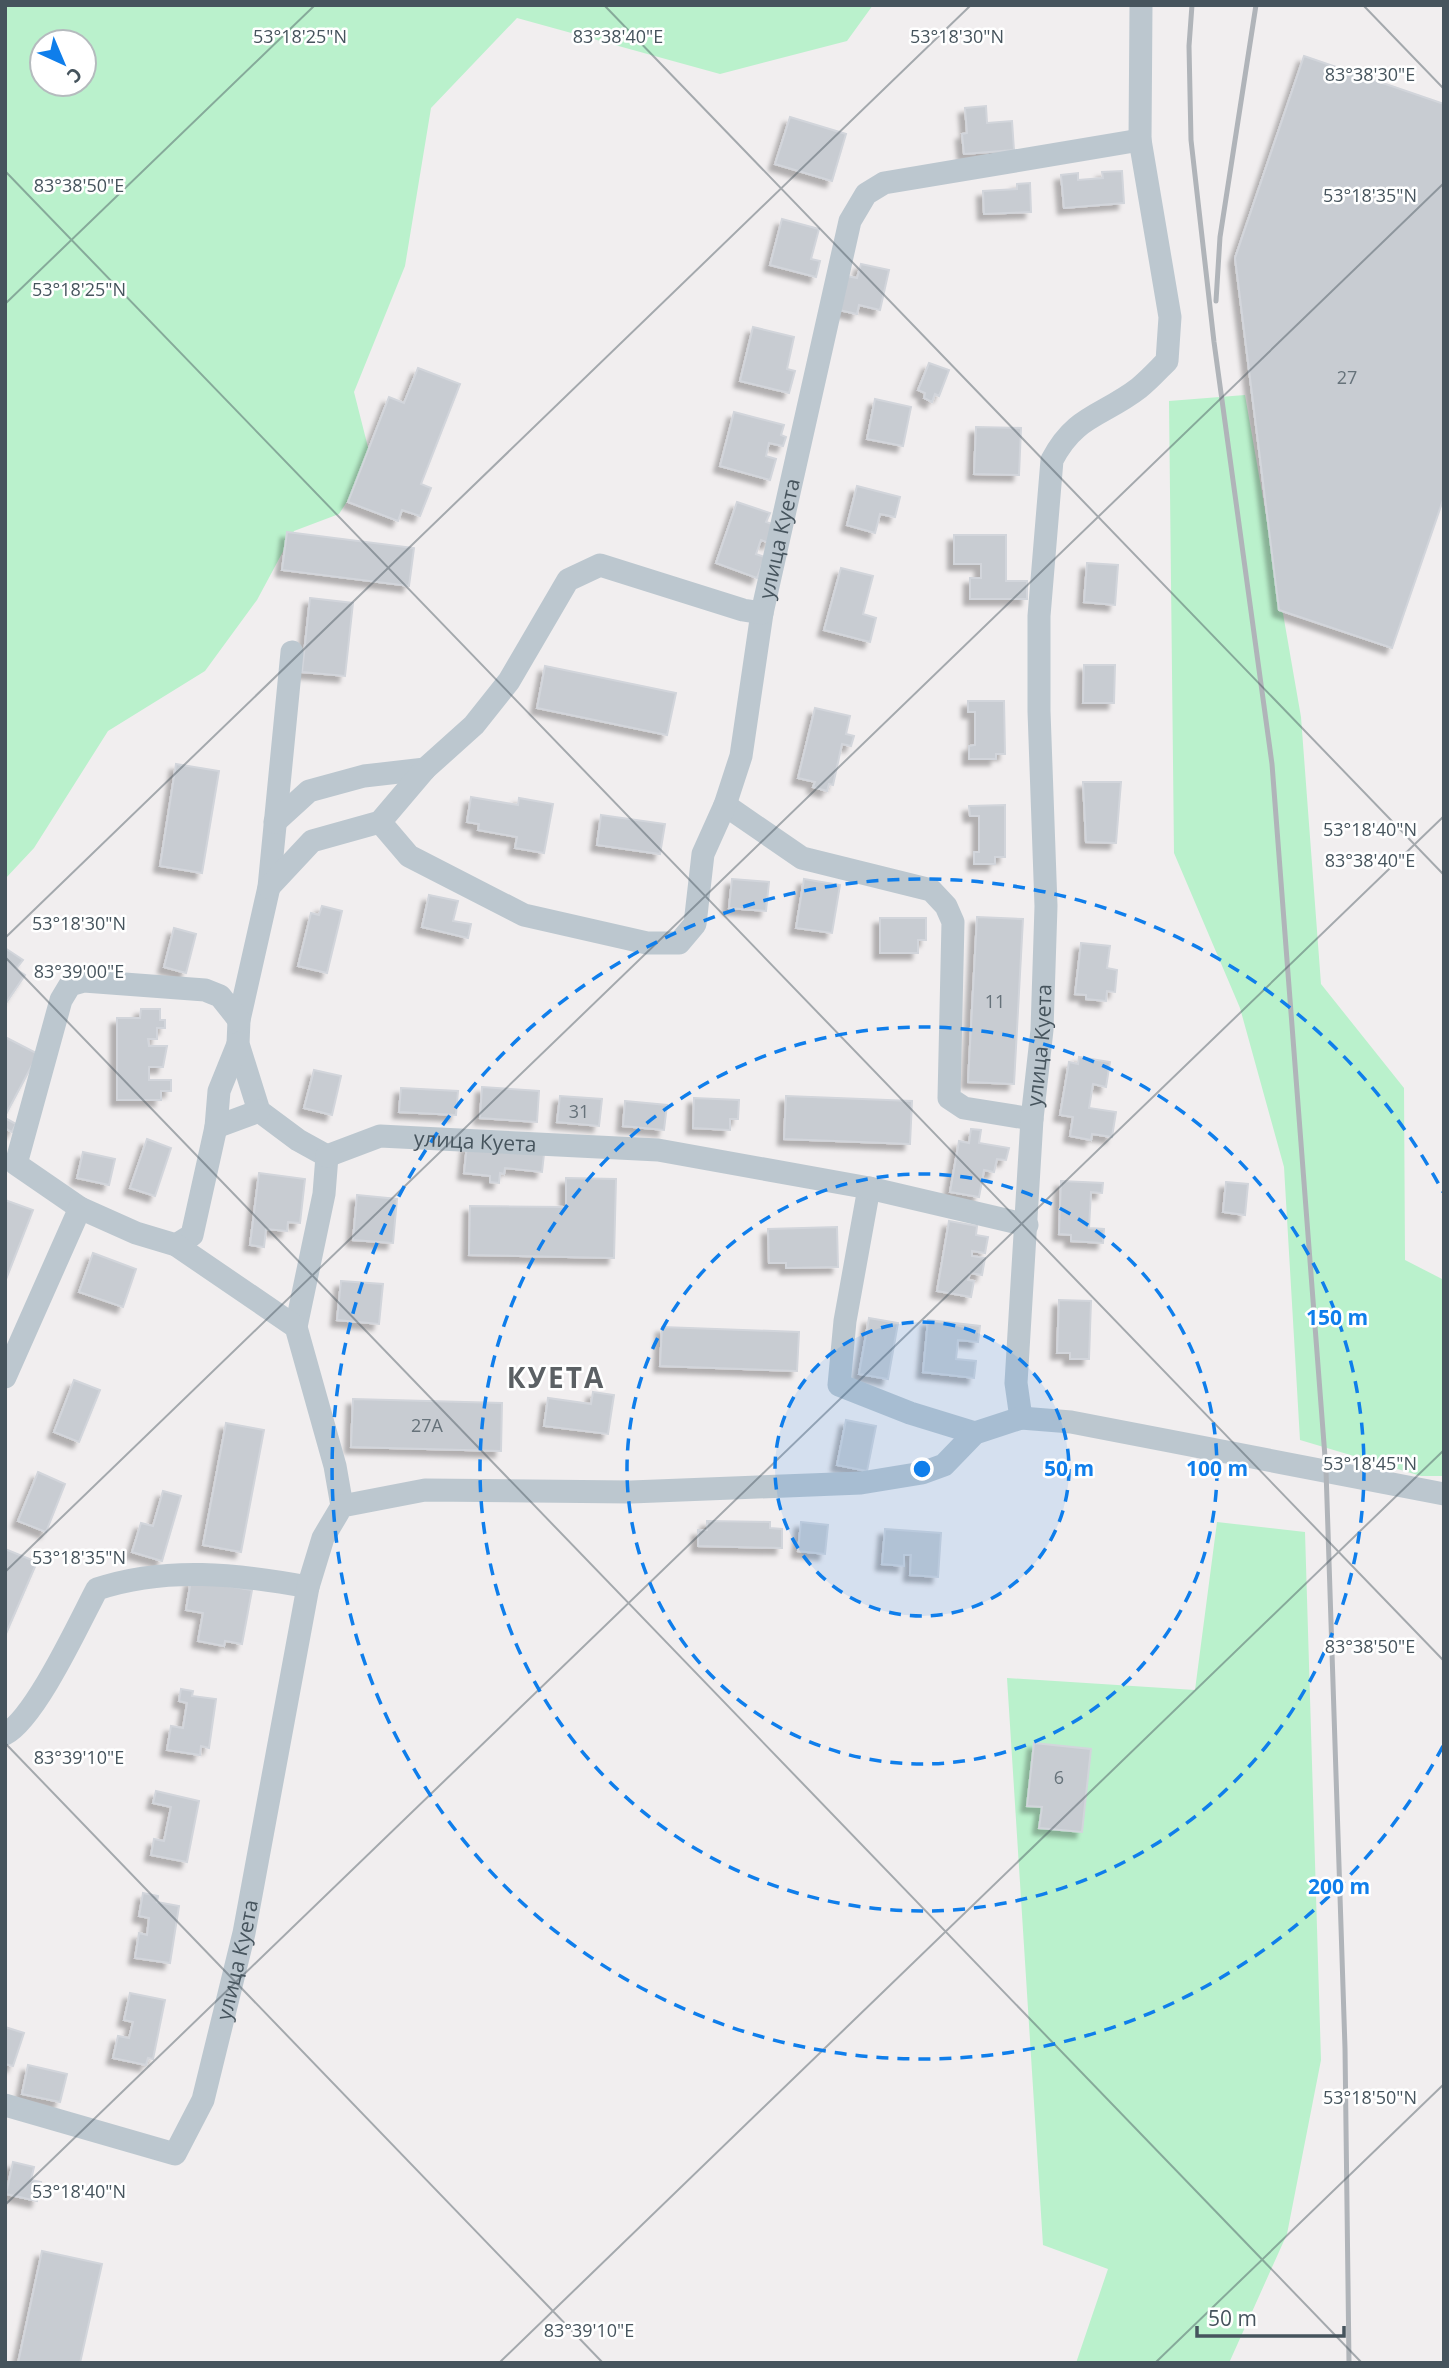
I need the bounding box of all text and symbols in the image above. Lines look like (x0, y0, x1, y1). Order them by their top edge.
text: 53°18'25"N (253, 24, 347, 48)
text: 83°38'40"E (573, 24, 663, 48)
text: 53°18'30"N (910, 24, 1004, 48)
north arrow (28, 28, 98, 98)
text: С (61, 62, 88, 89)
text: 83°38'30"E (1325, 62, 1415, 86)
text: 83°38'50"E (34, 173, 124, 197)
text: 53°18'35"N (1323, 183, 1417, 207)
text: 53°18'25"N (32, 277, 126, 301)
house number: 27 (1337, 365, 1357, 389)
street label: улица Куета (752, 475, 806, 602)
text: 53°18'40"N (1323, 817, 1417, 841)
text: 83°38'40"E (1325, 848, 1415, 872)
text: 53°18'30"N (32, 911, 126, 935)
text: 83°39'00"E (34, 959, 124, 983)
street label: улица Куета (1020, 984, 1057, 1108)
house number: 11 (985, 989, 1005, 1013)
house number: 31 (569, 1099, 589, 1123)
street label: улица Куета (413, 1124, 537, 1158)
text: 150 m (1306, 1303, 1368, 1331)
district label: КУЕТА (507, 1358, 605, 1396)
house number: 27А (411, 1413, 444, 1437)
text: 53°18'45"N (1323, 1451, 1417, 1475)
text: 50 m (1044, 1454, 1094, 1482)
text: 100 m (1186, 1454, 1248, 1482)
centre of rings (910, 1457, 934, 1481)
text: 53°18'35"N (32, 1545, 126, 1569)
text: 83°38'50"E (1325, 1634, 1415, 1658)
text: 83°39'10"E (34, 1745, 124, 1769)
house number: 6 (1054, 1765, 1064, 1789)
text: 200 m (1308, 1872, 1370, 1900)
street label: улица Куета (209, 1897, 264, 2023)
text: 53°18'50"N (1323, 2085, 1417, 2109)
text: 53°18'40"N (32, 2179, 126, 2203)
scale bar (1197, 2294, 1344, 2338)
text: 50 m (1208, 2304, 1257, 2332)
text: 83°39'10"E (544, 2318, 634, 2342)

